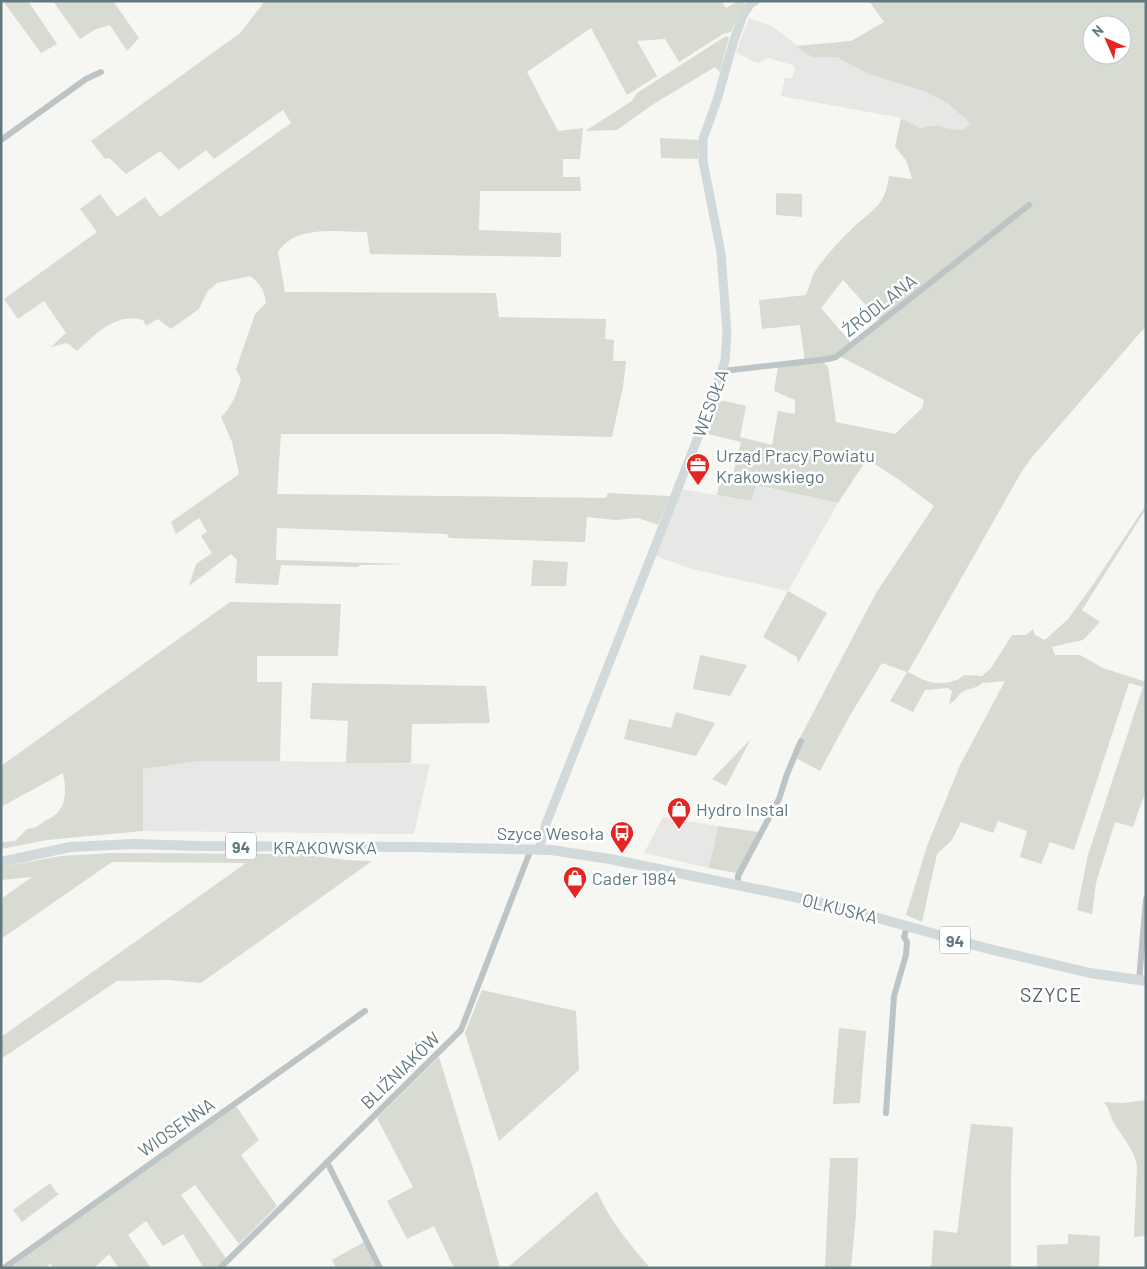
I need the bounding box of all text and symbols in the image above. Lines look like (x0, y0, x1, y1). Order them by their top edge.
north arrow (1082, 15, 1132, 65)
text: N (1088, 21, 1107, 40)
street label: ŹRÓDLANA (837, 269, 921, 341)
street label: WESOŁA (688, 366, 732, 440)
place label: Urząd Pracy Powiatu Krakowskiego (716, 444, 875, 487)
office icon: Urząd Pracy Powiatu Krakowskiego (685, 452, 711, 486)
shop icon: Hydro Instal (666, 796, 692, 830)
place label: Hydro Instal (696, 798, 788, 820)
bus stop icon: Szyce Wesoła (609, 820, 635, 854)
place label: Szyce Wesoła (497, 822, 604, 844)
road number: 94 (226, 832, 256, 859)
street label: KRAKOWSKA (273, 836, 377, 858)
shop icon: Cader 1984 (562, 865, 588, 899)
place label: Cader 1984 (592, 867, 677, 889)
street label: OLKUSKA (800, 888, 880, 928)
road number: 94 (940, 926, 970, 954)
district label: SZYCE (1020, 982, 1082, 1006)
street label: BLIŹNIAKÓW (356, 1027, 444, 1113)
street label: WIOSENNA (134, 1093, 218, 1161)

